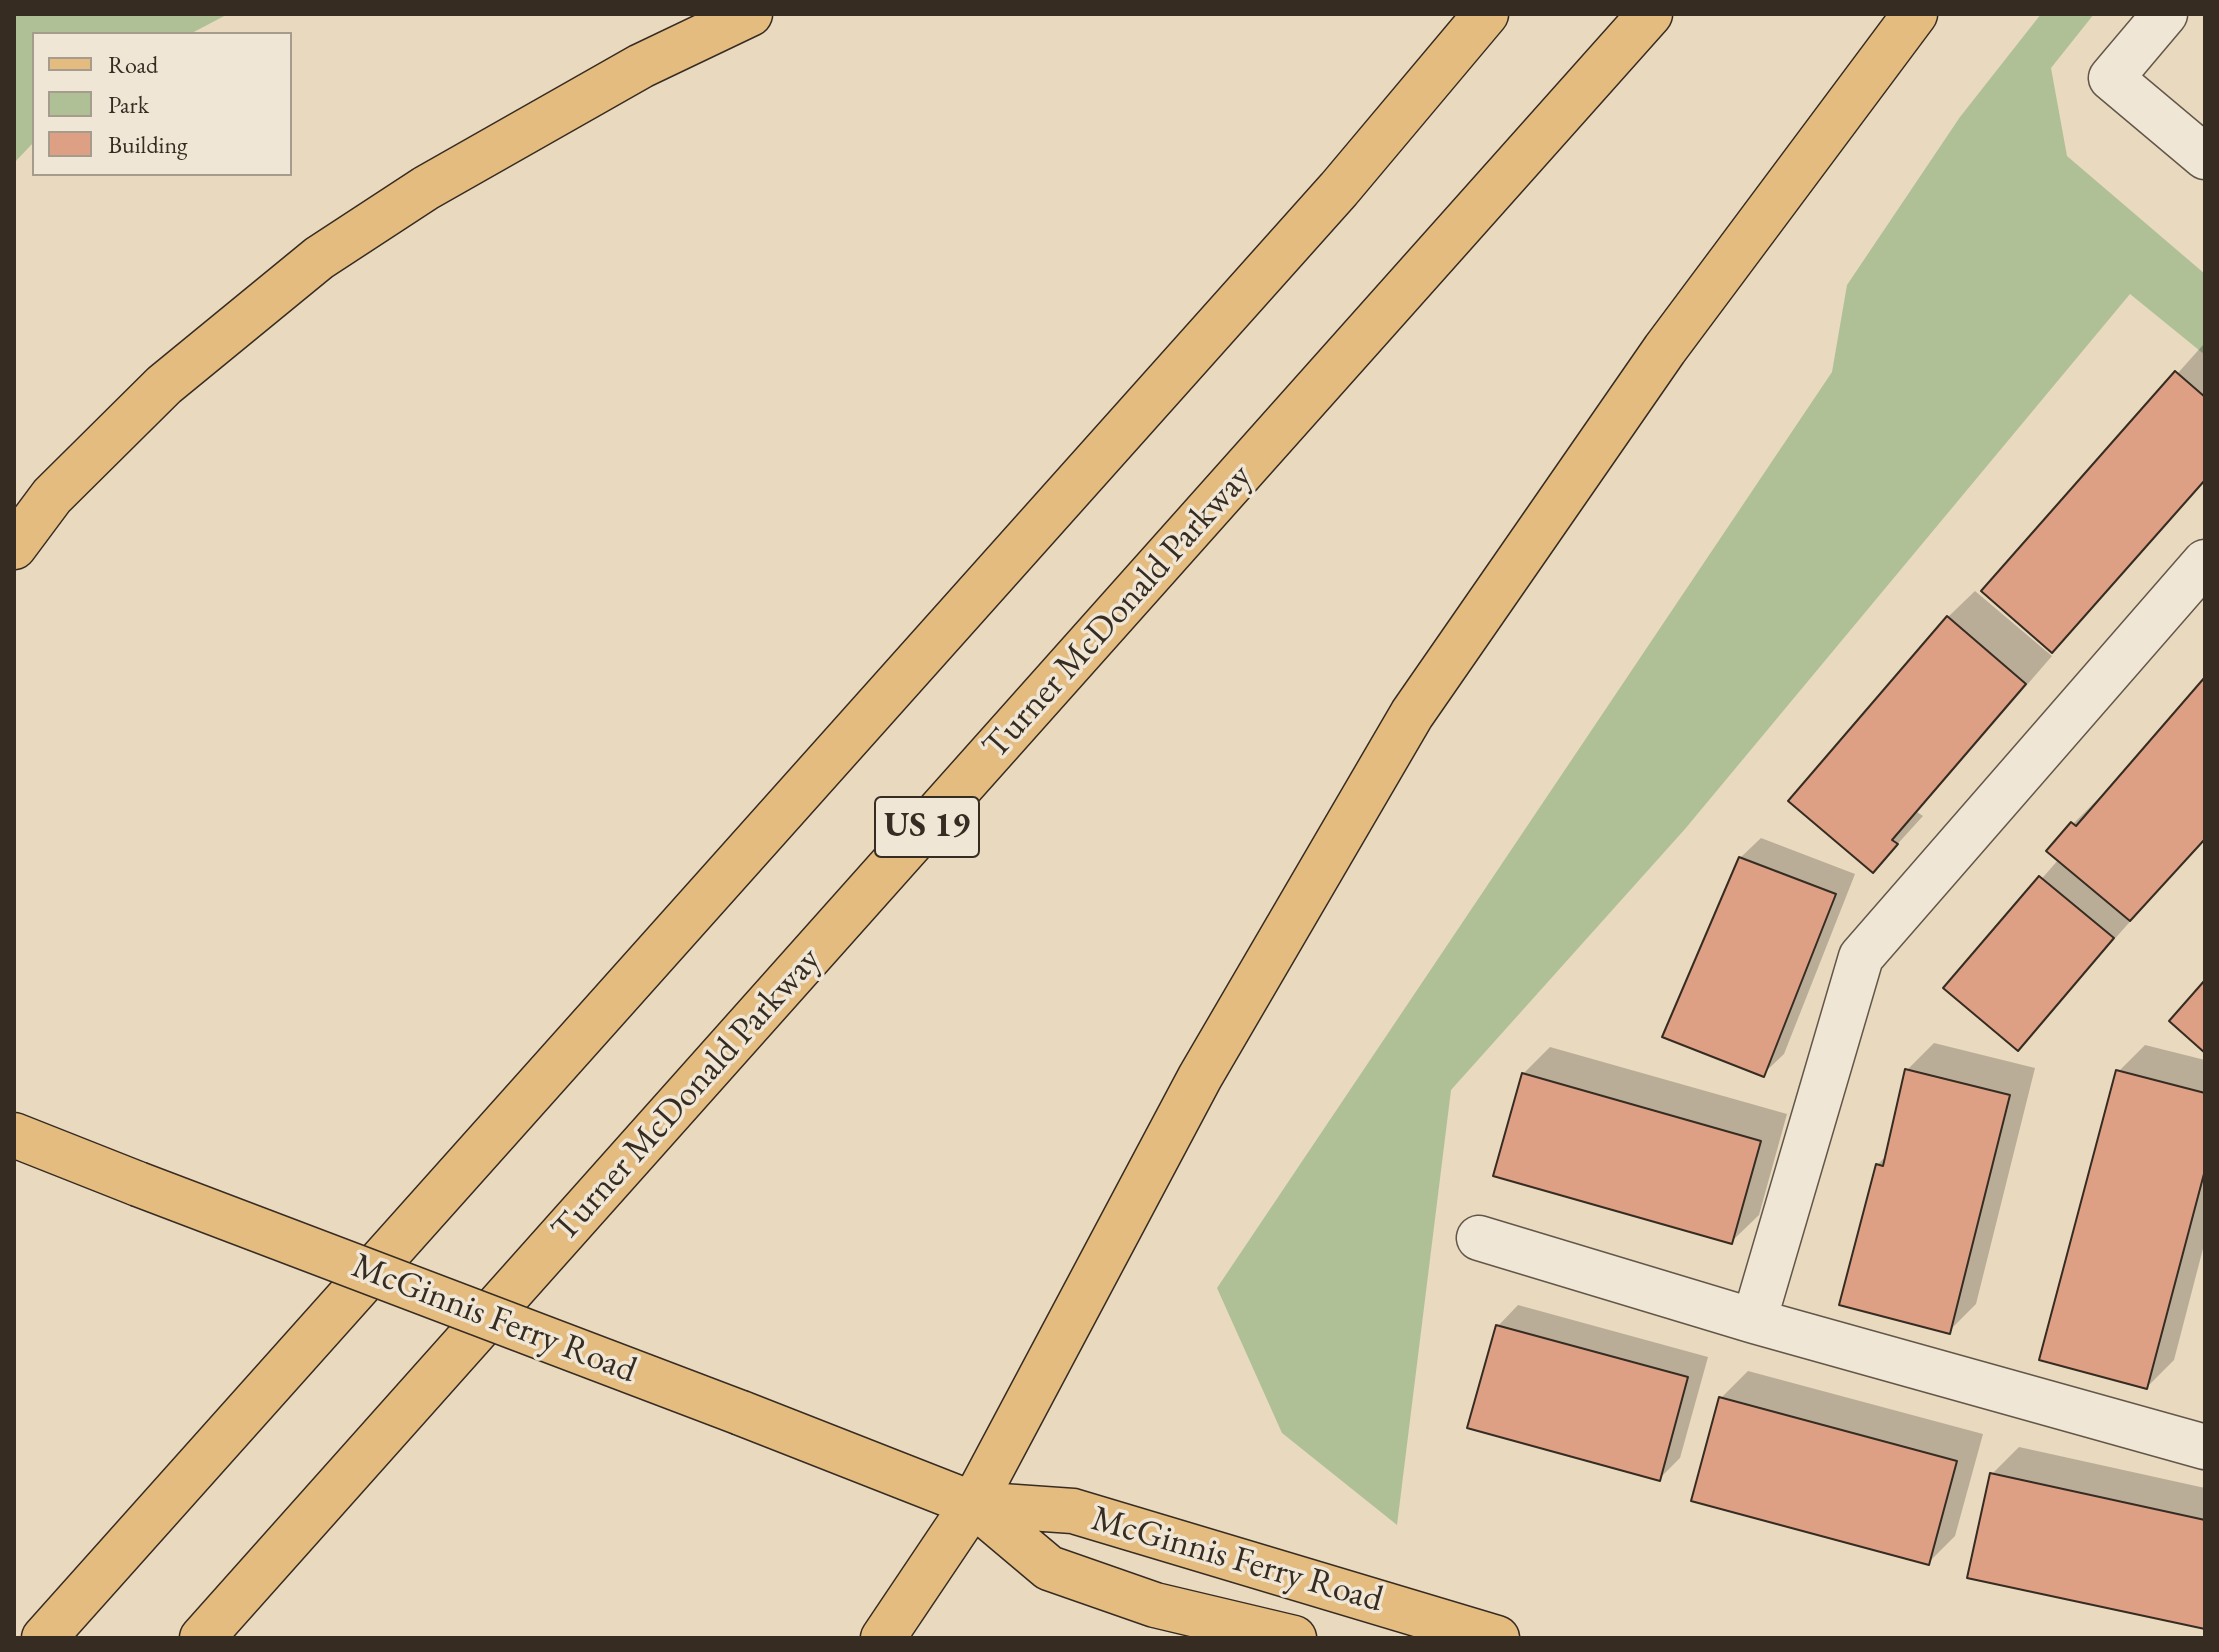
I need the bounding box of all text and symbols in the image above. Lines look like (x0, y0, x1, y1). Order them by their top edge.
legend (32, 32, 292, 176)
text: Road (108, 49, 158, 80)
text: Park (108, 89, 149, 120)
text: Building (108, 129, 188, 160)
street label: Turner McDonald Parkway (974, 456, 1262, 768)
road number: US 19 (875, 797, 979, 857)
street label: Turner McDonald Parkway (543, 939, 831, 1251)
street label: McGinnis Ferry Road (346, 1245, 642, 1393)
street label: McGinnis Ferry Road (1086, 1498, 1388, 1622)

